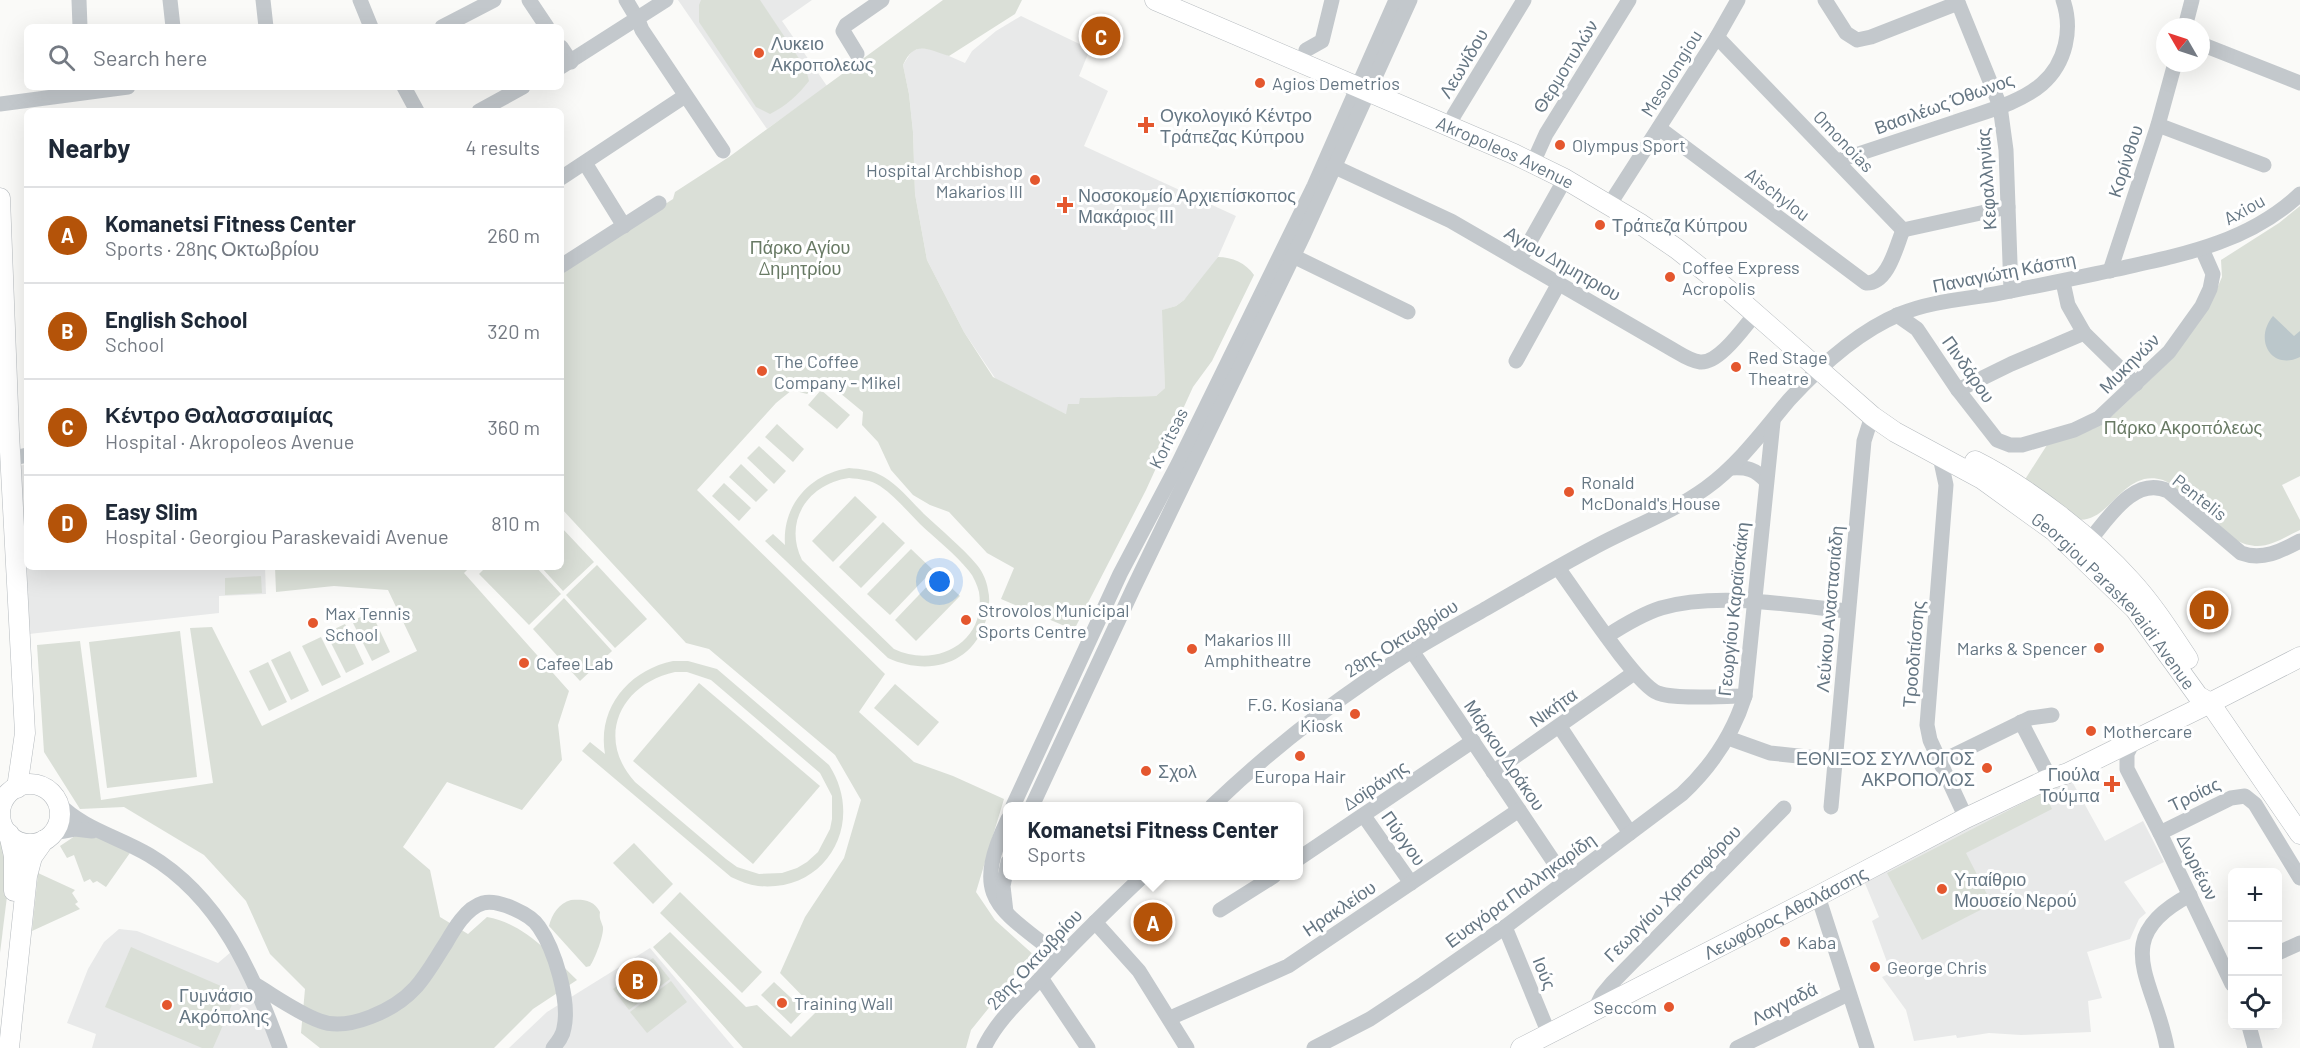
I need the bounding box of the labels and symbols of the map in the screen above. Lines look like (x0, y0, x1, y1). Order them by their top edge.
pin: C (1082, 14, 1120, 58)
street label: Θερμοπυλών (1528, 15, 1602, 117)
north arrow (2156, 18, 2210, 72)
street label: Λεωνίδου (1434, 24, 1492, 102)
street label: Mesolongiou (1636, 26, 1706, 120)
place label: Λυκειο Ακροπολεως (771, 32, 874, 75)
marker: Λυκειο Ακροπολεως (752, 46, 766, 60)
street label: Βασιλέως Όθωνος (1871, 67, 2017, 138)
place label: Agios Demetrios (1272, 72, 1400, 94)
marker: Agios Demetrios (1253, 76, 1267, 90)
place label: Ογκολογικό Κέντρο Τράπεζας Κύπρου (1160, 104, 1312, 147)
street label: Omonoias (1809, 105, 1879, 177)
street label: Akropoleos Avenue (1433, 111, 1578, 193)
marker: Ογκολογικό Κέντρο Τράπεζας Κύπρου (1137, 116, 1155, 134)
street label: Κορίνθου (2103, 122, 2147, 200)
street label: Κεφαλληνίας (1971, 127, 2001, 231)
place label: Olympus Sport (1572, 134, 1686, 156)
marker: Olympus Sport (1553, 138, 1567, 152)
place label: Hospital Archbishop Makarios III (866, 159, 1023, 202)
street label: Aischylou (1741, 163, 1815, 225)
marker: Hospital Archbishop Makarios III (1028, 173, 1042, 187)
place label: Νοσοκομείο Αρχιεπίσκοπος Μακάριος ΙΙΙ (1078, 184, 1296, 227)
street label: Axiou (2220, 189, 2268, 229)
marker: Νοσοκομείο Αρχιεπίσκοπος Μακάριος ΙΙΙ (1056, 196, 1074, 214)
place label: Τράπεζα Κύπρου (1612, 214, 1748, 236)
marker: Τράπεζα Κύπρου (1593, 218, 1607, 232)
street label: Αγιου Δημητριου (1501, 221, 1625, 305)
park label: Πάρκο Αγίου Δημητρίου (750, 236, 850, 279)
street label: Παναγιώτη Κάσπη (1931, 247, 2077, 297)
place label: Coffee Express Acropolis (1682, 256, 1800, 299)
marker: Coffee Express Acropolis (1663, 270, 1677, 284)
street label: Μυκηνών (2094, 328, 2164, 398)
street label: Πινδάρου (1938, 331, 2000, 407)
place label: Red Stage Theatre (1748, 346, 1827, 389)
place label: The Coffee Company - Mikel (774, 350, 901, 393)
marker: Red Stage Theatre (1729, 360, 1743, 374)
marker: The Coffee Company - Mikel (755, 364, 769, 378)
street label: Koritsas (1144, 404, 1192, 472)
park label: Πάρκο Ακροπόλεως (2104, 416, 2262, 438)
street label: Pentelis (2168, 469, 2232, 525)
place label: Ronald McDonald's House (1581, 471, 1721, 514)
marker: Ronald McDonald's House (1562, 485, 1576, 499)
street label: Georgiou Paraskevaidi Avenue (2027, 507, 2200, 694)
street label: Γεωργίου Καραϊσκάκη (1713, 521, 1753, 697)
street label: Λεύκου Αναστασιάδη (1811, 525, 1847, 693)
your location (925, 567, 954, 596)
pin: D (2190, 588, 2228, 632)
street label: 28ης Οκτωβρίου (1340, 594, 1462, 682)
place label: Strovolos Municipal Sports Centre (978, 599, 1129, 642)
street label: Τροοδιτίσσης (1897, 599, 1929, 708)
place label: Max Tennis School (325, 602, 410, 645)
marker: Strovolos Municipal Sports Centre (959, 613, 973, 627)
marker: Max Tennis School (306, 616, 320, 630)
place label: Makarios III Amphitheatre (1204, 628, 1311, 671)
place label: Marks & Spencer (1957, 637, 2087, 659)
marker: Marks & Spencer (2092, 641, 2106, 655)
marker: Makarios III Amphitheatre (1185, 642, 1199, 656)
place label: Cafee Lab (536, 652, 614, 674)
marker: Cafee Lab (517, 656, 531, 670)
street label: Νικήτα (1525, 683, 1581, 731)
place label: F.G. Kosiana Kiosk (1248, 693, 1343, 736)
street label: Μάρκου Δράκου (1460, 696, 1550, 814)
marker: F.G. Kosiana Kiosk (1348, 707, 1362, 721)
place label: Mothercare (2103, 720, 2192, 742)
marker: Mothercare (2084, 724, 2098, 738)
place label: ΕΘΝΙΞΟΣ ΣΥΛΛΟΓΟΣ ΑΚΡΟΠΟΛΟΣ (1796, 747, 1975, 790)
marker: Europa Hair (1293, 749, 1307, 763)
street label: Δοϊράνης (1338, 755, 1412, 815)
place label: Σχολ (1158, 760, 1197, 782)
marker: ΕΘΝΙΞΟΣ ΣΥΛΛΟΓΟΣ ΑΚΡΟΠΟΛΟΣ (1980, 761, 1994, 775)
place label: Γιούλα Τούμπα (2039, 763, 2100, 806)
marker: Σχολ (1139, 764, 1153, 778)
place label: Europa Hair (1254, 765, 1346, 787)
street label: Τροίας (2165, 772, 2224, 816)
marker: Γιούλα Τούμπα (2105, 777, 2119, 791)
street label: Πύργου (1377, 806, 1431, 870)
street label: Γεωργίου Χριστοφόρου (1599, 820, 1745, 966)
street label: Ευαγόρα Παλληκαρίδη (1441, 828, 1599, 952)
street label: Δωριέων (2173, 830, 2223, 904)
street label: Λεωφόρος Αθαλάσσης (1700, 861, 1871, 964)
place label: Υπαίθριο Μουσείο Νερού (1954, 868, 2077, 911)
street label: Ηρακλείου (1298, 876, 1380, 940)
marker: Υπαίθριο Μουσείο Νερού (1935, 882, 1949, 896)
pin: A (1134, 900, 1172, 944)
street label: 28ης Οκτωβρίου (982, 904, 1086, 1014)
place label: Kaba (1797, 931, 1836, 953)
marker: Kaba (1778, 935, 1792, 949)
street label: Ιούς (1529, 953, 1562, 993)
place label: George Chris (1887, 956, 1987, 978)
pin: B (618, 958, 658, 1002)
marker: George Chris (1868, 960, 1882, 974)
street label: Λαγγαδά (1747, 977, 1821, 1029)
place label: Γυμνάσιο Ακρόπολης (179, 984, 270, 1027)
place label: Training Wall (794, 992, 893, 1014)
marker: Training Wall (775, 996, 789, 1010)
place label: Seccom (1594, 996, 1657, 1018)
marker: Γυμνάσιο Ακρόπολης (160, 998, 174, 1012)
marker: Seccom (1662, 1000, 1676, 1014)

